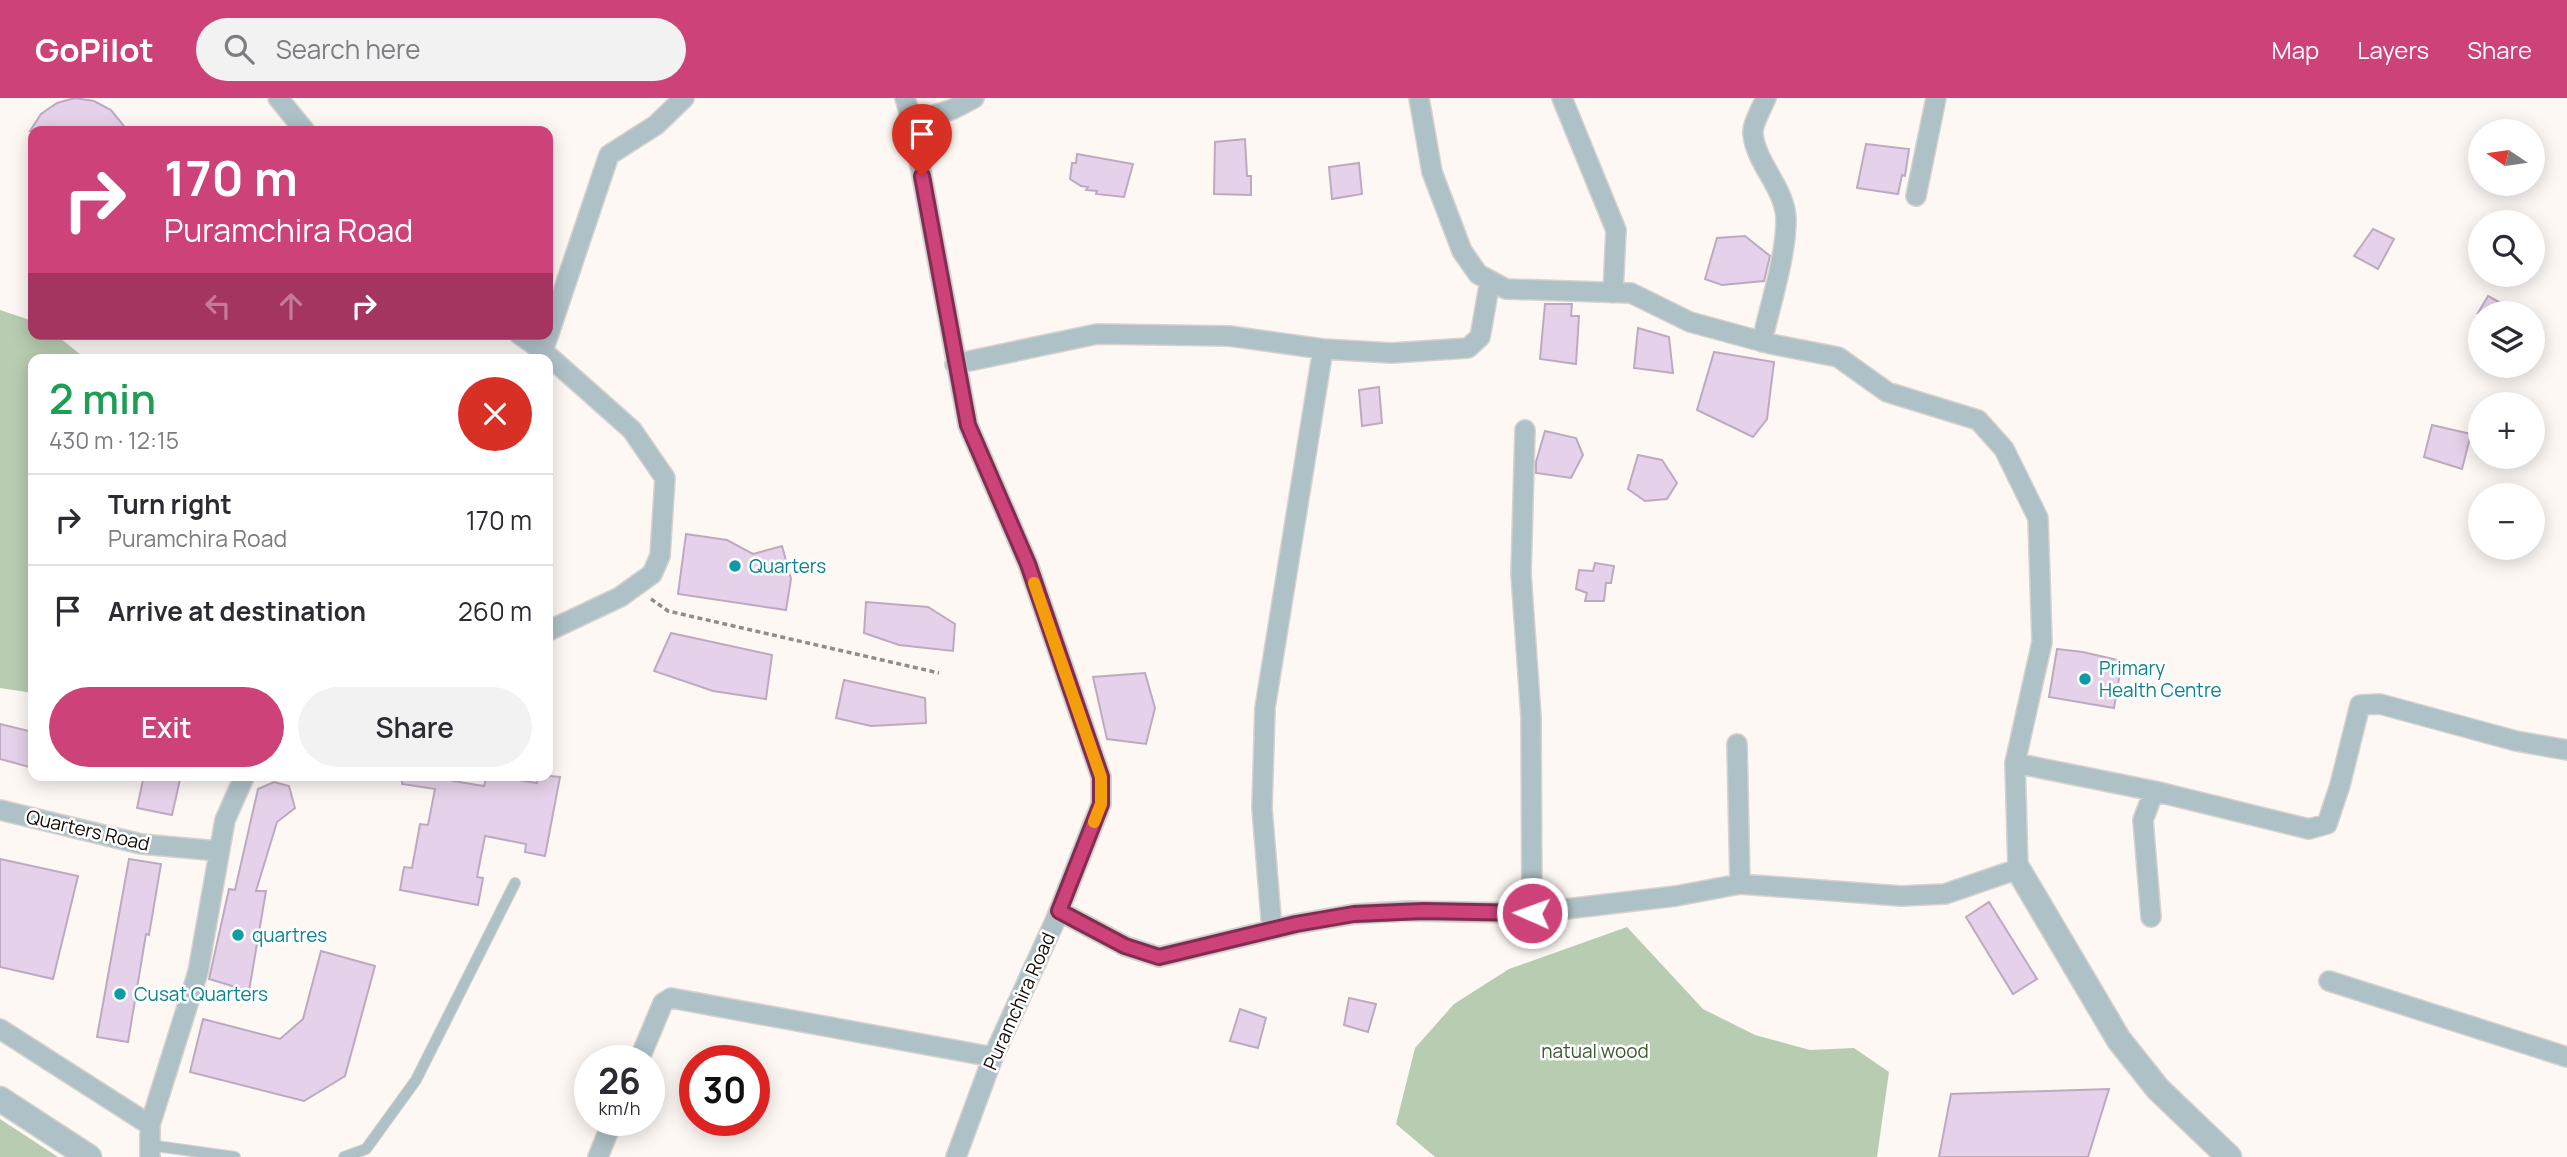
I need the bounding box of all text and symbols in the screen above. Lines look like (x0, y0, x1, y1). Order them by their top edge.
search box (196, 18, 686, 81)
text: GoPilot (35, 27, 154, 72)
icon: search (220, 30, 258, 68)
text: Search here (276, 31, 420, 67)
text: Map (2272, 33, 2319, 66)
text: Layers (2357, 33, 2429, 66)
text: Share (2467, 33, 2532, 66)
pin (892, 104, 952, 176)
icon: arrive (903, 115, 941, 153)
north arrow (2468, 119, 2544, 196)
map controls (2468, 119, 2545, 560)
text: 170 m (164, 144, 298, 211)
icon: right (49, 154, 140, 245)
text: Puramchira Road (164, 208, 413, 252)
button: search (2468, 210, 2545, 287)
icon: left (199, 287, 237, 325)
icon: ahead (272, 287, 310, 325)
icon: right (345, 287, 383, 325)
button: layers (2468, 301, 2545, 378)
text: 2 min (49, 369, 156, 427)
button: close (458, 377, 532, 451)
button: + (2468, 392, 2545, 469)
text: 430 m · 12:15 (49, 424, 179, 456)
button: − (2468, 483, 2545, 560)
text: Turn right (108, 486, 232, 522)
icon: right (49, 501, 87, 539)
text: 170 m (466, 502, 532, 538)
text: Puramchira Road (108, 522, 287, 554)
place label: Quarters (749, 553, 826, 579)
marker: Quarters (727, 558, 743, 574)
icon: arrive (49, 592, 87, 630)
text: Arrive at destination (108, 593, 366, 629)
text: 260 m (458, 593, 532, 629)
place label: Primary Health Centre (2099, 655, 2222, 703)
marker: Primary Health Centre (2077, 671, 2093, 687)
button: Exit (49, 687, 284, 767)
button: Share (298, 687, 532, 767)
street label: Quarters Road (24, 803, 152, 857)
position arrow (1495, 876, 1569, 950)
place label: quartres (252, 922, 327, 948)
marker: quartres (230, 927, 246, 943)
street label: Puramchira Road (977, 928, 1061, 1074)
place label: Cusat Quarters (134, 981, 268, 1007)
marker: Cusat Quarters (112, 986, 128, 1002)
park label: natual wood (1541, 1038, 1649, 1064)
speed limit sign: 30 (679, 1045, 770, 1136)
text: 26 (598, 1057, 641, 1105)
text: km/h (599, 1096, 640, 1120)

